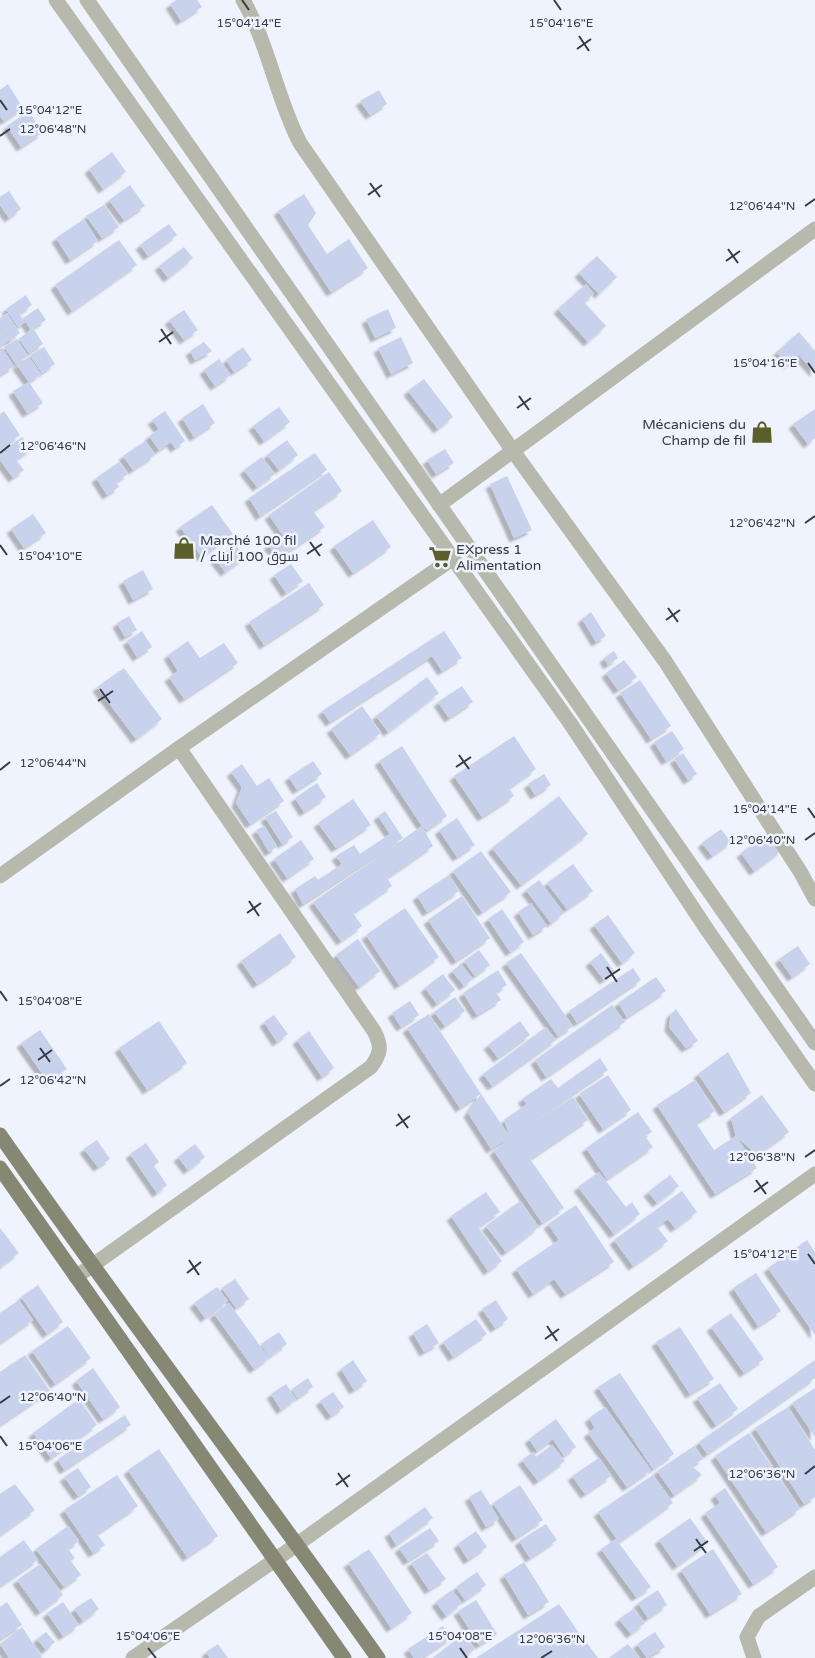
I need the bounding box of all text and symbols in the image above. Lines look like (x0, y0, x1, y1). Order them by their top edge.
text: 15°04'14"E (217, 16, 282, 30)
text: 15°04'16"E (529, 16, 594, 30)
text: 15°04'12"E (18, 103, 83, 117)
text: 12°06'48"N (20, 122, 87, 136)
text: 12°06'44"N (729, 199, 796, 213)
text: 15°04'16"E (733, 356, 798, 370)
place label: Mécaniciens du Champ de fil (642, 416, 746, 449)
shop icon: Mécaniciens du Champ de fil (749, 419, 775, 445)
text: 12°06'46"N (20, 439, 87, 453)
text: 12°06'42"N (729, 516, 796, 530)
place label: Marché 100 fil / سوق 100 أبناء (200, 532, 299, 565)
shop icon: Marché 100 fil / سوق 100 أبناء (171, 535, 197, 561)
place label: EXpress 1 Alimentation (456, 541, 541, 574)
supermarket icon: EXpress 1 Alimentation (427, 544, 453, 570)
text: 15°04'10"E (18, 549, 83, 563)
text: 12°06'44"N (20, 756, 87, 770)
text: 15°04'14"E (733, 802, 798, 816)
text: 12°06'40"N (729, 833, 796, 847)
text: 15°04'08"E (18, 994, 83, 1008)
text: 12°06'42"N (20, 1073, 87, 1087)
text: 12°06'38"N (729, 1150, 796, 1164)
text: 15°04'12"E (733, 1247, 798, 1261)
text: 12°06'40"N (20, 1390, 87, 1404)
text: 15°04'06"E (18, 1439, 83, 1453)
text: 12°06'36"N (729, 1467, 796, 1481)
text: 15°04'06"E (116, 1629, 181, 1643)
text: 15°04'08"E (428, 1629, 493, 1643)
text: 12°06'36"N (519, 1632, 586, 1646)

